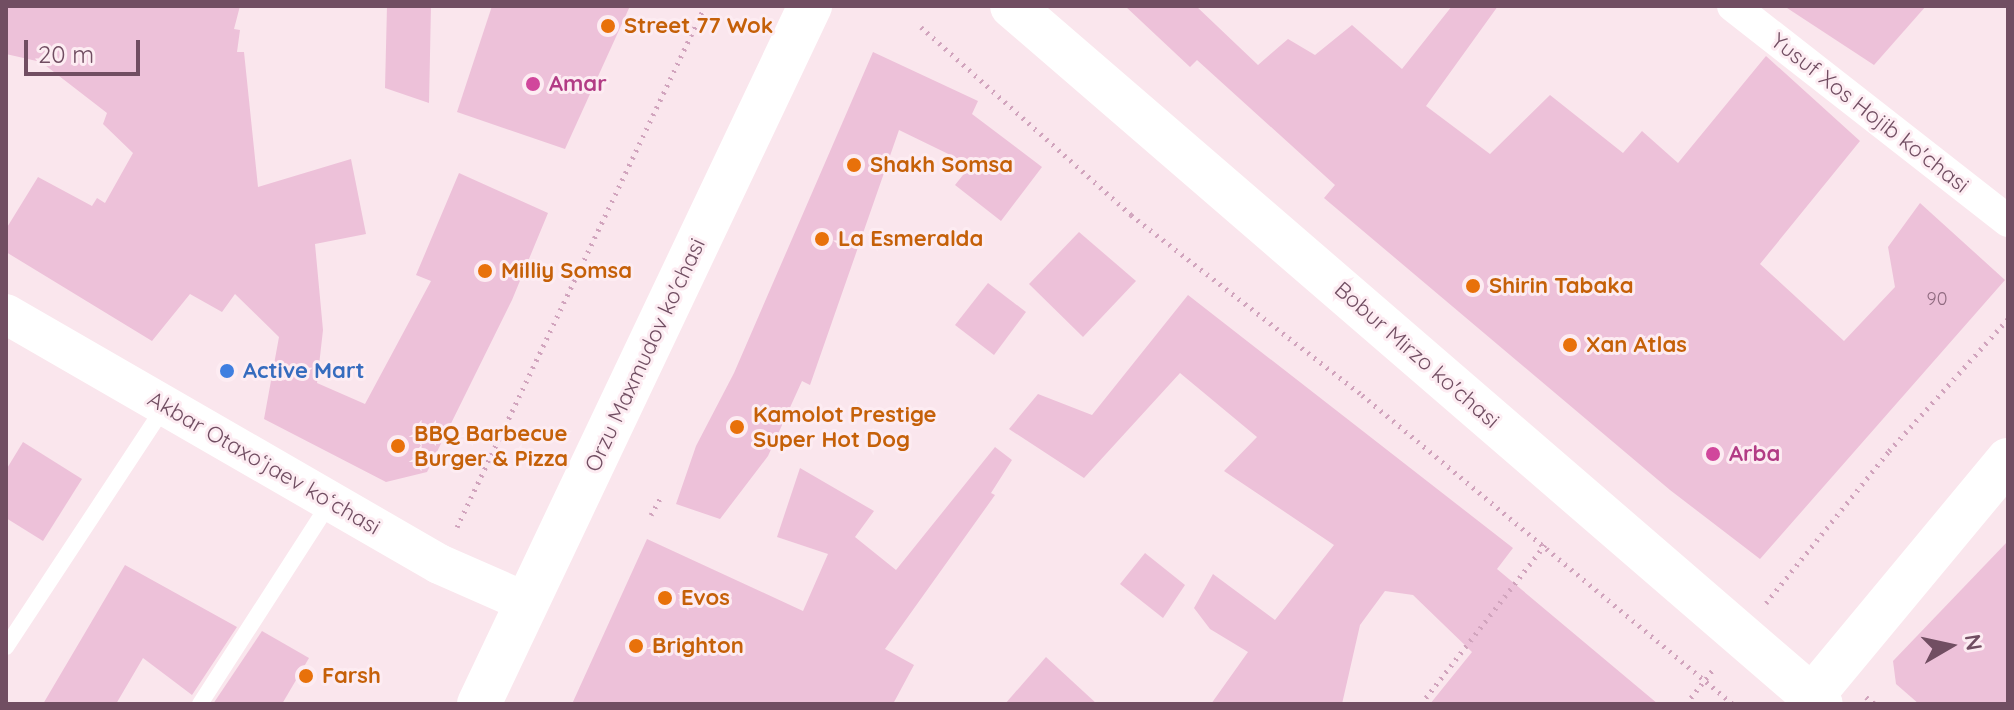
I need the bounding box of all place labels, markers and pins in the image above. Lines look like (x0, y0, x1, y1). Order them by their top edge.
place label: Street 77 Wok (624, 13, 773, 39)
marker: Street 77 Wok (599, 17, 617, 35)
place label: Amar (549, 71, 607, 97)
marker: Amar (524, 75, 542, 93)
place label: Shakh Somsa (870, 152, 1013, 178)
marker: Shakh Somsa (845, 156, 863, 174)
place label: La Esmeralda (838, 226, 983, 252)
marker: La Esmeralda (813, 230, 831, 248)
place label: Milliy Somsa (501, 258, 632, 284)
marker: Milliy Somsa (476, 262, 494, 280)
place label: Shirin Tabaka (1489, 273, 1633, 299)
marker: Shirin Tabaka (1464, 277, 1482, 295)
place label: Xan Atlas (1586, 332, 1687, 358)
marker: Xan Atlas (1561, 336, 1579, 354)
place label: Active Mart (243, 358, 364, 384)
marker: Active Mart (218, 362, 236, 380)
place label: Kamolot Prestige Super Hot Dog (753, 401, 937, 452)
marker: Kamolot Prestige Super Hot Dog (728, 418, 746, 436)
place label: BBQ Barbecue Burger & Pizza (414, 420, 568, 472)
marker: BBQ Barbecue Burger & Pizza (389, 437, 407, 455)
place label: Arba (1729, 441, 1780, 467)
marker: Arba (1704, 445, 1722, 463)
place label: Evos (681, 585, 730, 611)
marker: Evos (656, 589, 674, 607)
place label: Brighton (652, 633, 744, 659)
marker: Brighton (627, 637, 645, 655)
place label: Farsh (322, 663, 381, 689)
marker: Farsh (297, 667, 315, 685)

